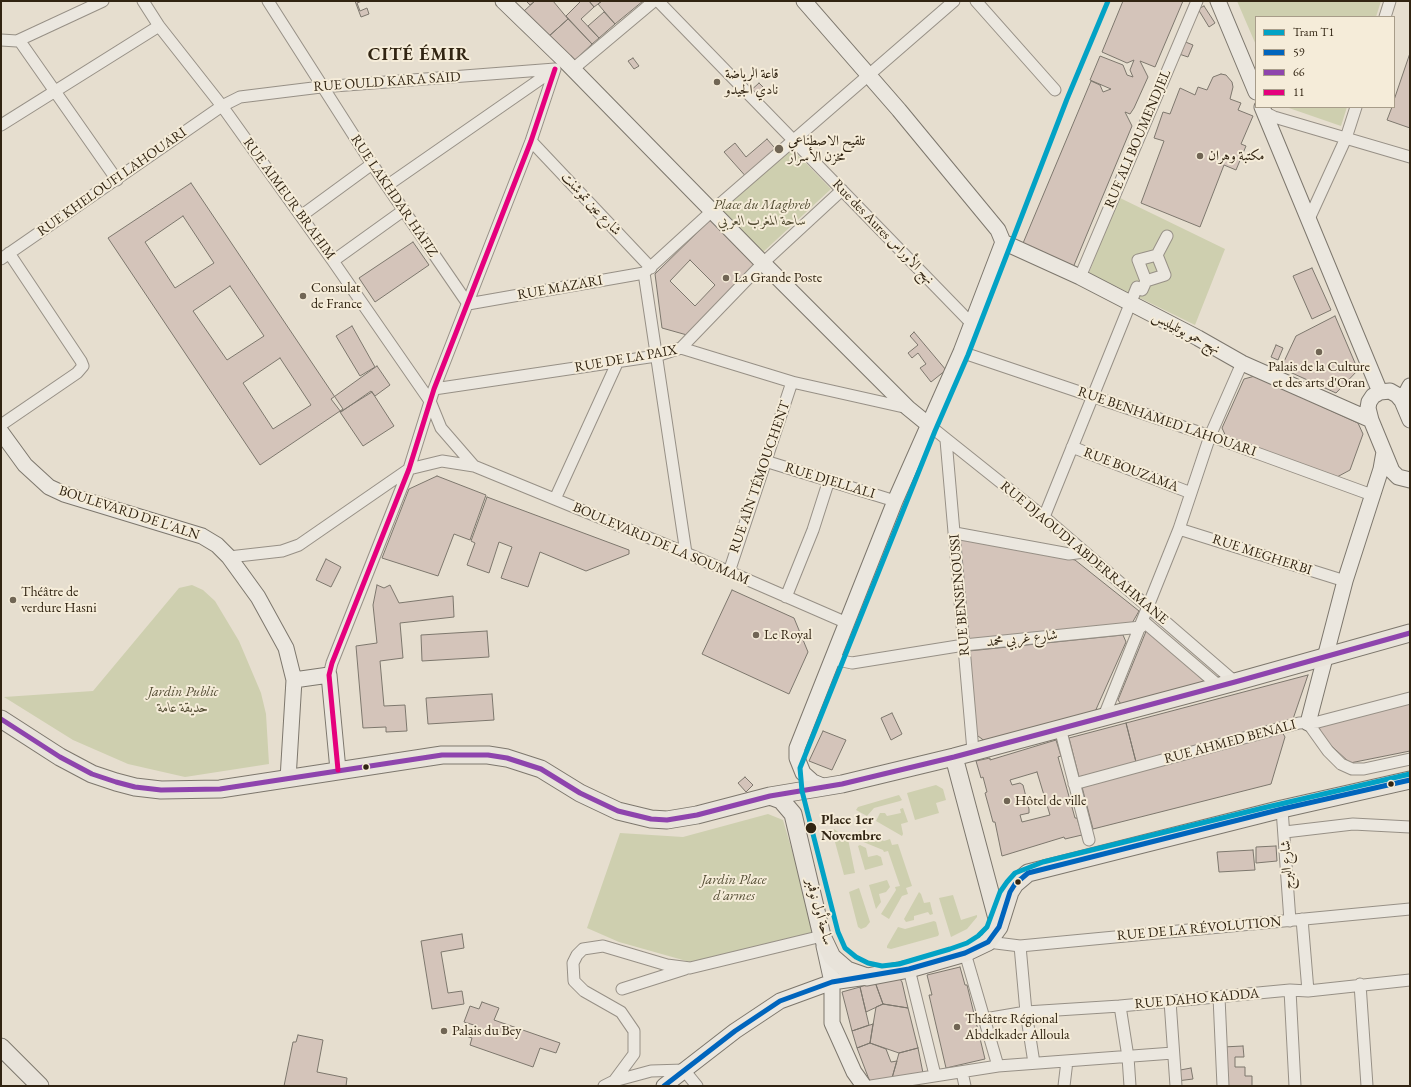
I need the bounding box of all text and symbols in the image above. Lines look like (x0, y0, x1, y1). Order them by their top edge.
legend (1255, 16, 1395, 108)
text: Tram T1 (1293, 24, 1334, 40)
district label: CITÉ ÉMIR (368, 44, 470, 66)
text: 59 (1293, 44, 1305, 60)
text: 66 (1293, 64, 1305, 80)
place label: قاعة الرياضة نادي الجيدو (725, 66, 779, 98)
street label: RUE ALI BOUMENDJEL (1101, 67, 1175, 211)
street label: RUE OULD KARA SAID (313, 68, 461, 96)
marker: قاعة الرياضة نادي الجيدو (712, 77, 722, 87)
text: 11 (1293, 84, 1305, 100)
street label: RUE KHELOUFI LAHOUARI (34, 124, 190, 240)
street label: RUE LAKHDAR HAFIZ (347, 132, 441, 260)
place label: تلقيح الاصطناعي مخزن الأسرار (788, 133, 865, 166)
street label: RUE AIMEUR BRAHIM (239, 135, 339, 263)
marker: تلقيح الاصطناعي مخزن الأسرار (773, 143, 785, 155)
place label: مكتبة وهران (1208, 148, 1264, 164)
marker: مكتبة وهران (1195, 151, 1205, 161)
street label: شارع عين تموشنت (557, 169, 625, 239)
street label: Rue des Aures نهج الأوراس (829, 176, 937, 288)
park label: Place du Maghreb ساحة المغرب العربي (714, 197, 810, 230)
place label: La Grande Poste (734, 270, 822, 286)
street label: RUE MAZARI (516, 272, 604, 304)
marker: La Grande Poste (721, 273, 731, 283)
place label: Consulat de France (311, 280, 362, 312)
marker: Consulat de France (298, 291, 308, 301)
street label: نهج حمو بوتليليس (1149, 308, 1223, 358)
street label: RUE DE LA PAIX (573, 342, 679, 376)
marker: Palais de la Culture et des arts d'Oran (1314, 347, 1324, 357)
place label: Palais de la Culture et des arts d'Oran (1268, 359, 1370, 392)
street label: RUE BENHAMED LAHOUARI (1076, 383, 1258, 461)
street label: RUE AÏN TÉMOUCHENT (726, 399, 794, 555)
street label: RUE BOUZAMA (1081, 444, 1181, 496)
street label: RUE DJELLALI (783, 459, 877, 503)
street label: RUE DJAOUDI ABDERRAHMANE (997, 478, 1171, 628)
street label: BOULEVARD DE L'ALN (56, 482, 202, 544)
street label: BOULEVARD DE LA SOUMAM (570, 499, 752, 589)
street label: RUE MEGHERBI (1210, 531, 1314, 579)
street label: RUE BENSENOUSSI (946, 533, 974, 657)
place label: Théâtre de verdure Hasni (21, 584, 97, 616)
marker: Théâtre de verdure Hasni (8, 595, 18, 605)
place label: Le Royal (764, 627, 812, 643)
street label: شارع غربي محمد (986, 627, 1058, 651)
marker: Le Royal (751, 630, 761, 640)
park label: Jardin Public حديقة عامة (148, 684, 218, 716)
street label: RUE AHMED BENALI (1162, 716, 1298, 768)
unlabelled marker (361, 762, 371, 772)
unlabelled marker (1386, 779, 1396, 789)
place label: Hôtel de ville (1015, 793, 1086, 809)
marker: Hôtel de ville (1002, 796, 1012, 806)
place label: Place 1er Novembre (821, 812, 881, 844)
marker: Place 1er Novembre (804, 821, 818, 835)
street label: شارع البرج (1277, 840, 1297, 890)
park label: Jardin Place d'armes (701, 872, 767, 904)
street label: ساحة أول نوفمبر (801, 877, 837, 947)
unlabelled marker (1013, 877, 1023, 887)
street label: RUE DE LA RÉVOLUTION (1116, 913, 1282, 945)
street label: RUE DAHO KADDA (1134, 985, 1260, 1013)
place label: Théâtre Régional Abdelkader Alloula (965, 1011, 1070, 1044)
marker: Théâtre Régional Abdelkader Alloula (952, 1022, 962, 1032)
place label: Palais du Bey (452, 1023, 521, 1039)
marker: Palais du Bey (439, 1026, 449, 1036)

